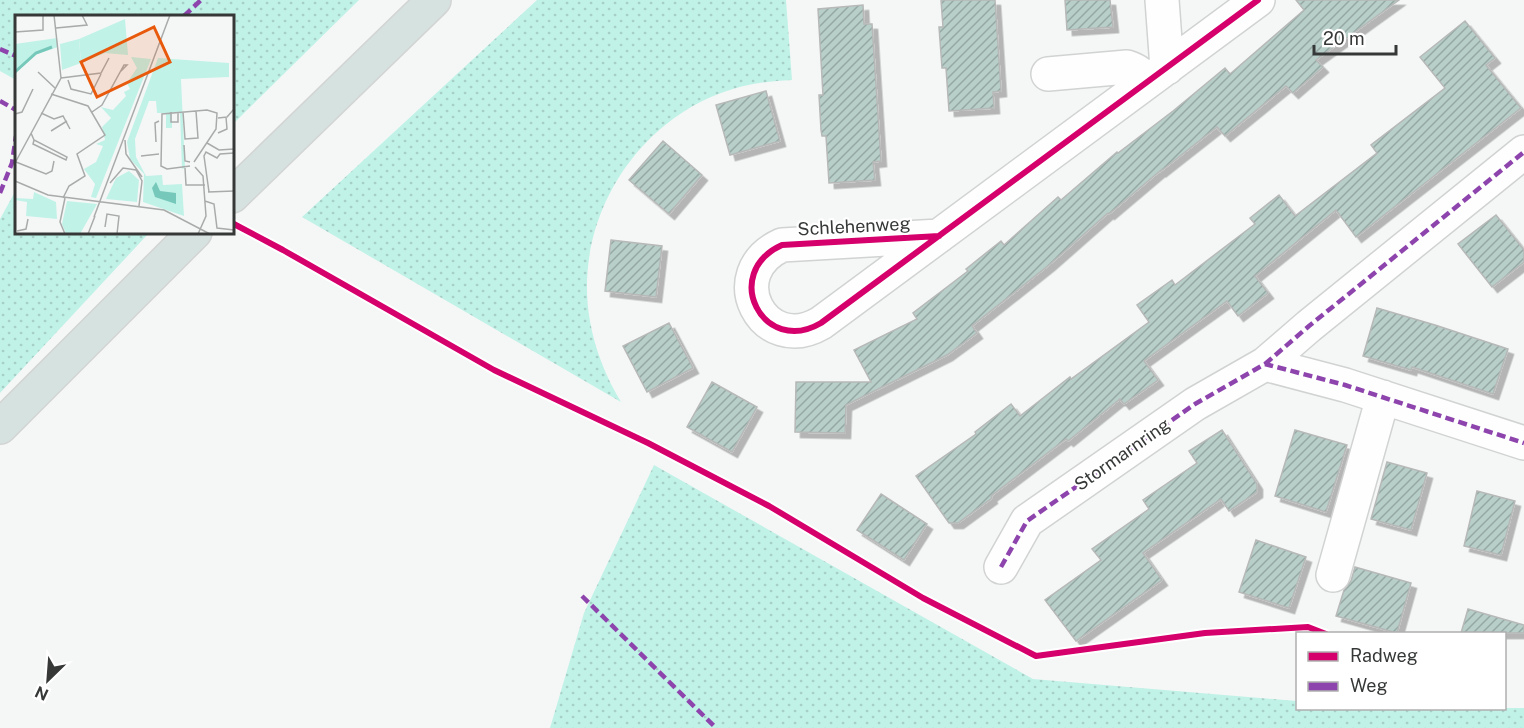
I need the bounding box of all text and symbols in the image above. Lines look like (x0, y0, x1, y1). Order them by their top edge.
inset map (15, 15, 234, 234)
scale bar (1314, 18, 1396, 56)
text: 20 m (1323, 28, 1365, 49)
street label: Schlehenweg (797, 213, 911, 239)
street label: Stormarnring (1070, 413, 1174, 495)
legend (1296, 632, 1506, 710)
text: Radweg (1350, 645, 1418, 666)
north arrow (18, 650, 78, 710)
text: Weg (1350, 675, 1388, 696)
text: N (32, 682, 52, 704)

